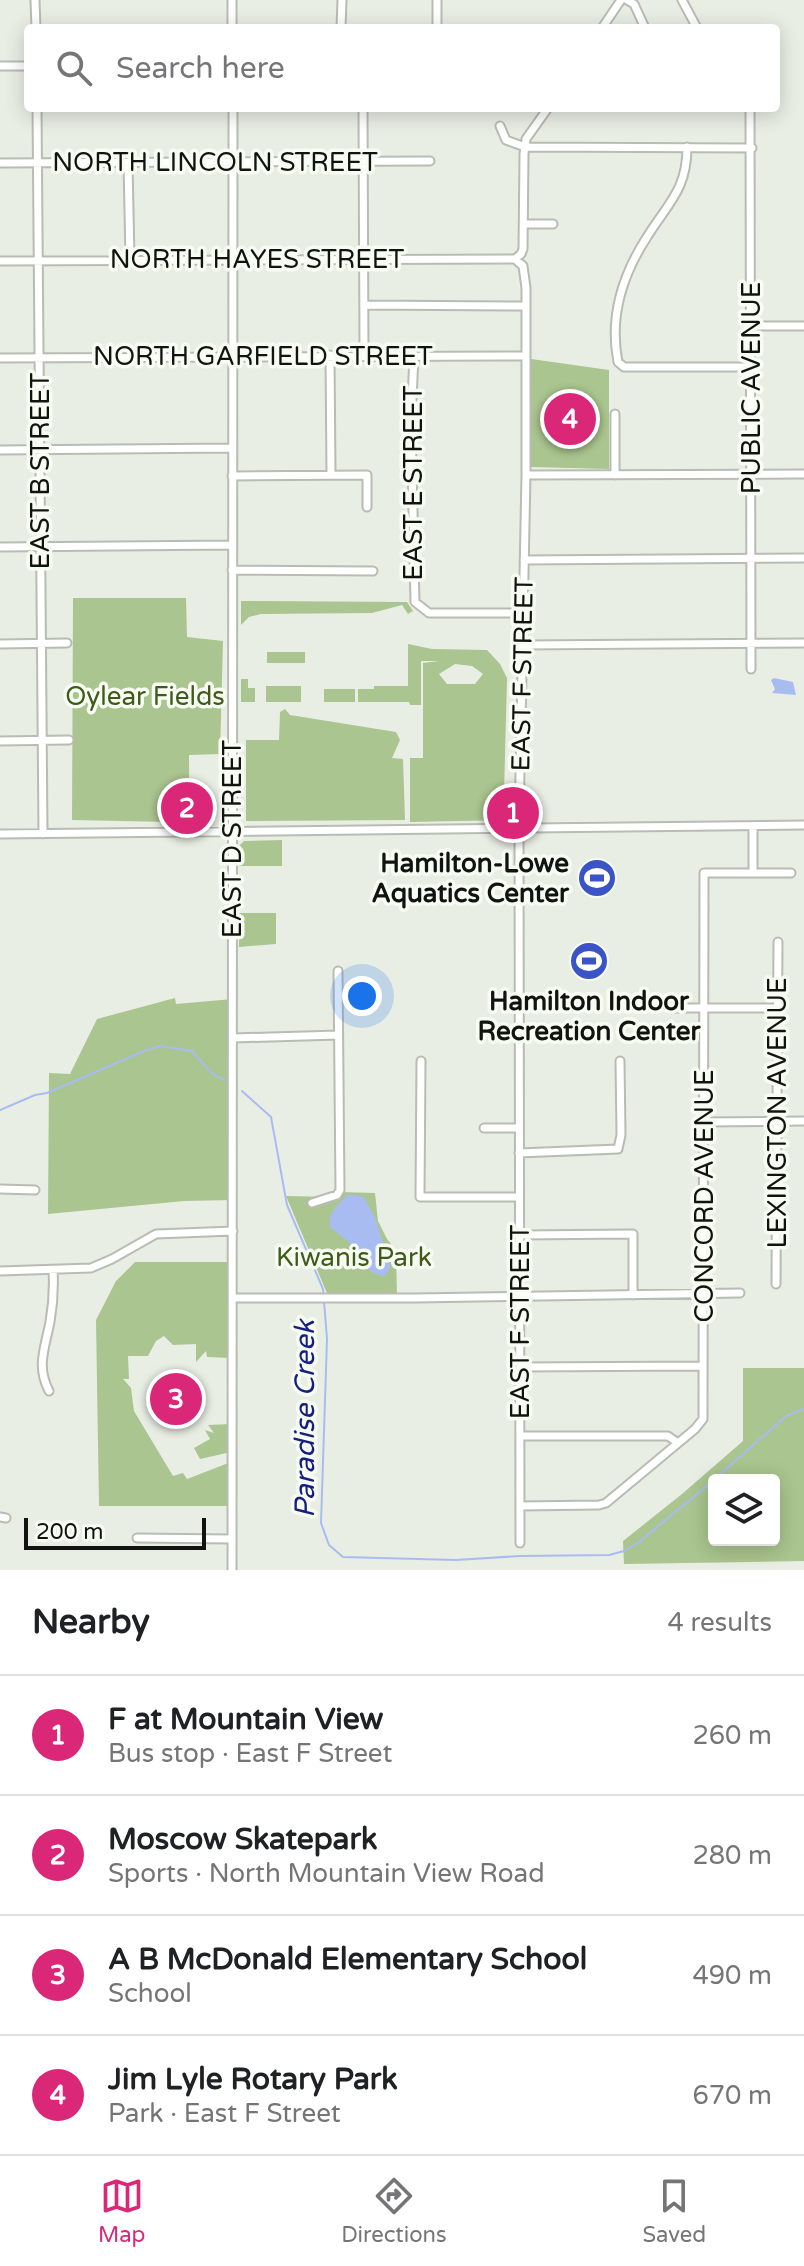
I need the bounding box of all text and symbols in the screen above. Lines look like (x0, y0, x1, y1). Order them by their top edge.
search box (24, 24, 780, 112)
icon: search (52, 46, 96, 90)
text: Search here (116, 50, 285, 87)
street label: NORTH LINCOLN STREET (52, 147, 378, 178)
street label: NORTH HAYES STREET (110, 244, 404, 275)
street label: PUBLIC AVENUE (736, 282, 767, 494)
street label: NORTH GARFIELD STREET (93, 341, 433, 372)
street label: EAST B STREET (25, 372, 56, 569)
street label: EAST E STREET (398, 385, 429, 581)
pin: 4 (544, 389, 596, 449)
street label: EAST F STREET (505, 576, 540, 772)
park label: Oylear Fields (65, 681, 225, 712)
street label: EAST D STREET (217, 740, 248, 938)
pin: 2 (161, 778, 213, 838)
pin: 1 (487, 783, 539, 843)
place label: Hamilton-Lowe Aquatics Center (372, 848, 570, 909)
sports icon: Hamilton-Lowe Aquatics Center (576, 857, 618, 899)
sports icon: Hamilton Indoor Recreation Center (568, 940, 610, 982)
your location (342, 976, 382, 1016)
street label: LEXINGTON AVENUE (762, 978, 793, 1249)
place label: Hamilton Indoor Recreation Center (478, 986, 701, 1047)
street label: CONCORD AVENUE (689, 1069, 720, 1323)
street label: EAST F STREET (505, 1225, 536, 1419)
park label: Kiwanis Park (276, 1242, 432, 1273)
water label: Paradise Creek (288, 1318, 322, 1518)
pin: 3 (150, 1369, 202, 1429)
map controls (708, 1474, 780, 1546)
button: layers (708, 1474, 780, 1546)
scale bar (24, 1514, 206, 1550)
text: 200 m (36, 1519, 103, 1545)
text: Nearby (32, 1602, 150, 1643)
text: 4 results (667, 1607, 772, 1638)
text: F at Mountain View (108, 1701, 383, 1738)
text: 1 (50, 1720, 66, 1751)
text: 260 m (692, 1720, 772, 1751)
text: Bus stop · East F Street (108, 1738, 393, 1769)
text: Moscow Skatepark (108, 1821, 377, 1858)
text: 2 (50, 1840, 66, 1871)
text: 280 m (692, 1840, 772, 1871)
text: Sports · North Mountain View Road (108, 1858, 545, 1889)
text: A B McDonald Elementary School (108, 1941, 587, 1978)
text: 3 (50, 1960, 66, 1991)
text: 490 m (692, 1960, 772, 1991)
text: School (108, 1978, 192, 2009)
text: Jim Lyle Rotary Park (108, 2061, 398, 2098)
text: 4 (50, 2080, 66, 2111)
text: 670 m (692, 2080, 772, 2111)
text: Park · East F Street (108, 2098, 341, 2129)
tab: Map (98, 2174, 145, 2248)
tab: Directions (341, 2174, 447, 2248)
tab: Saved (642, 2174, 706, 2248)

